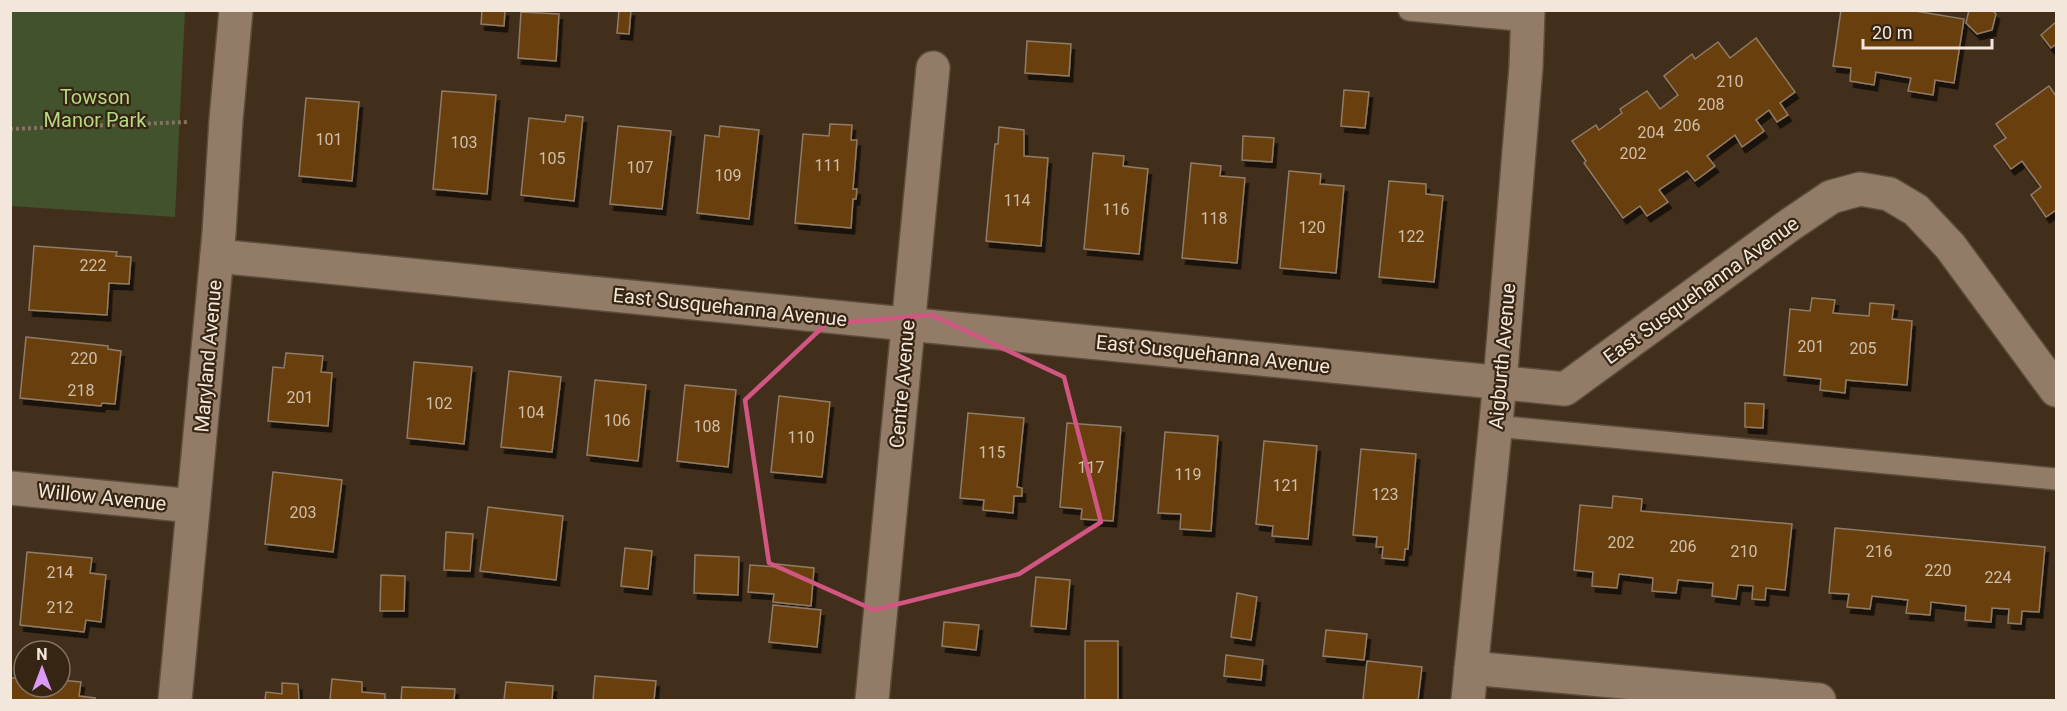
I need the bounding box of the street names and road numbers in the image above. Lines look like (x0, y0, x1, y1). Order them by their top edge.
street label: East Susquehanna Avenue (1599, 211, 1803, 369)
street label: Maryland Avenue (189, 279, 227, 433)
street label: Aigburth Avenue (1484, 282, 1520, 430)
street label: East Susquehanna Avenue (612, 283, 848, 331)
street label: Centre Avenue (884, 319, 920, 449)
street label: East Susquehanna Avenue (1095, 330, 1331, 378)
street label: Willow Avenue (37, 478, 167, 516)

